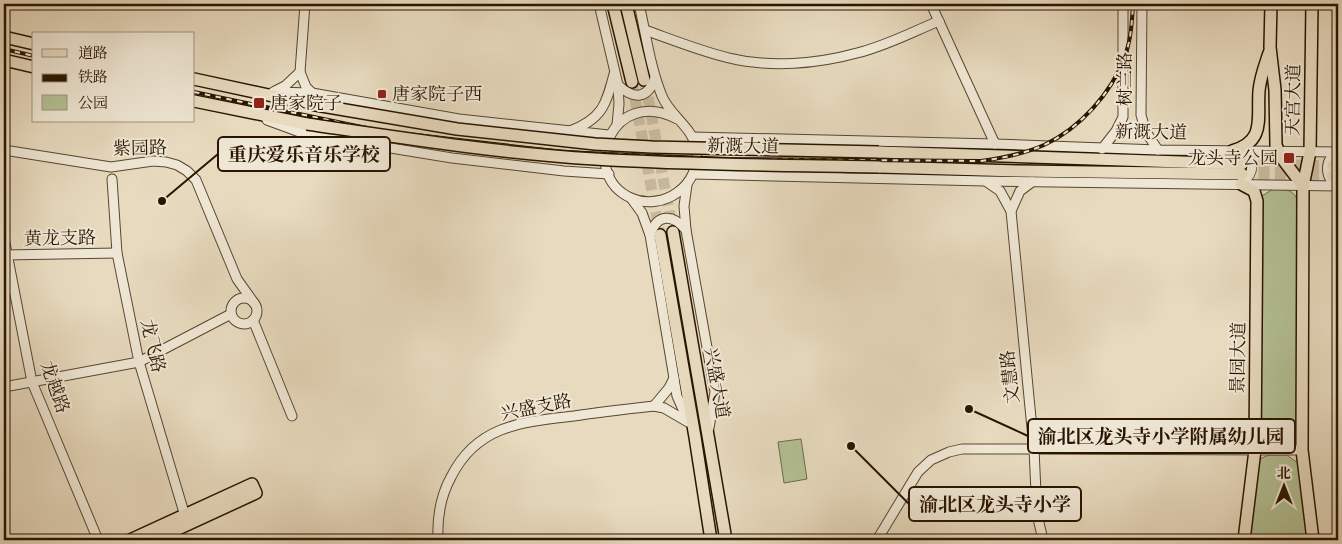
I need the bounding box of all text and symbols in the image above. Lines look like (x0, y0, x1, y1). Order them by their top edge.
legend (32, 32, 195, 122)
text: 道路 (78, 44, 108, 63)
street label: 树兰路 (1115, 52, 1138, 106)
street label: 天宫大道 (1282, 64, 1307, 136)
text: 铁路 (78, 68, 108, 87)
place label: 唐家院子西 (392, 84, 482, 107)
marker: 唐家院子西 (376, 88, 388, 100)
place label: 唐家院子 (270, 93, 342, 116)
text: 公园 (78, 94, 108, 113)
marker: 唐家院子 (252, 96, 266, 110)
street label: 新溉大道 (1115, 121, 1187, 146)
street label: 新溉大道 (707, 135, 779, 160)
callout: 重庆爱乐音乐学校 (218, 137, 390, 171)
street label: 紫园路 (113, 138, 167, 161)
text: 重庆爱乐音乐学校 (228, 144, 380, 168)
place label: 龙头寺公园 (1188, 148, 1278, 171)
marker: 龙头寺公园 (1282, 151, 1296, 165)
street label: 黄龙支路 (24, 227, 96, 252)
street label: 龙飞路 (134, 317, 169, 375)
street label: 景园大道 (1227, 322, 1252, 394)
street label: 兴盛大道 (698, 346, 733, 421)
street label: 文慧路 (997, 349, 1026, 405)
street label: 龙越路 (34, 358, 73, 417)
street label: 兴盛支路 (499, 390, 574, 427)
callout: 渝北区龙头寺小学附属幼儿园 (1028, 419, 1295, 453)
text: 渝北区龙头寺小学附属幼儿园 (1037, 426, 1285, 450)
north arrow (1260, 462, 1310, 512)
text: 北 (1277, 465, 1291, 483)
callout: 渝北区龙头寺小学 (909, 487, 1081, 521)
text: 渝北区龙头寺小学 (919, 494, 1071, 518)

